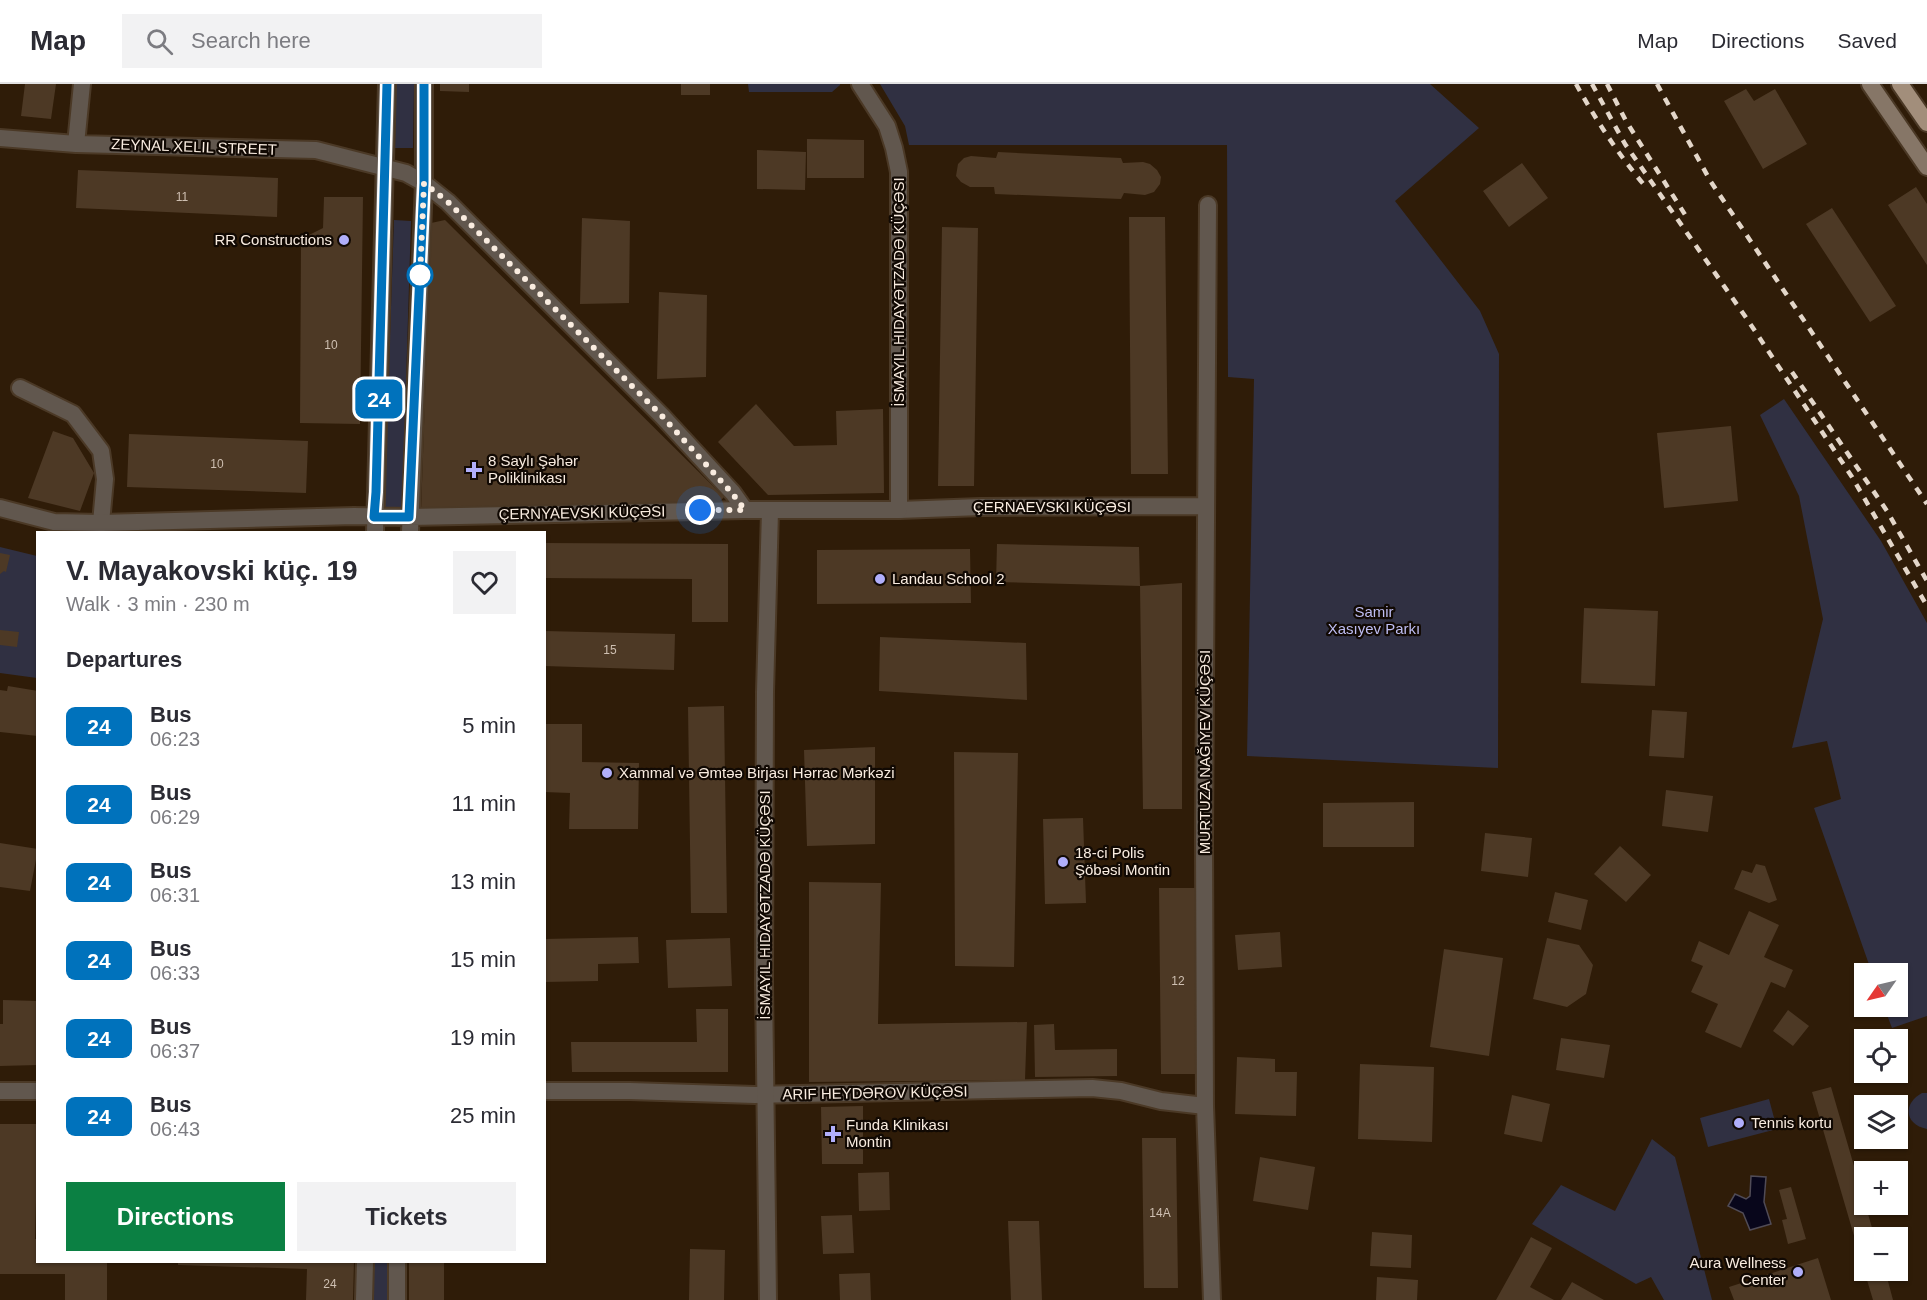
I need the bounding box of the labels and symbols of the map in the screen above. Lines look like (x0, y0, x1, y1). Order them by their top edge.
street label: ZEYNAL XELIL STREET (111, 135, 277, 158)
street label: İSMAYIL HIDAYƏTZADƏ KÜÇƏSI (890, 177, 907, 407)
house number: 11 (176, 190, 189, 204)
place label: RR Constructions (214, 231, 332, 248)
marker: RR Constructions (337, 233, 351, 247)
unlabelled marker (407, 262, 433, 288)
house number: 10 (324, 338, 338, 352)
line badge: 24 (352, 380, 406, 418)
place label: 8 Saylı Şəhər Poliklinikası (488, 452, 578, 486)
house number: 10 (210, 457, 224, 471)
marker: 8 Saylı Şəhər Poliklinikası (465, 461, 483, 479)
your location (685, 495, 715, 525)
street label: ÇERNAEVSKI KÜÇƏSI (973, 498, 1131, 515)
street label: ÇERNYAEVSKI KÜÇƏSI (498, 503, 666, 522)
place label: Landau School 2 (892, 570, 1005, 587)
marker: Landau School 2 (873, 572, 887, 586)
park label: Samir Xasıyev Parkı (1328, 603, 1420, 637)
house number: 15 (603, 643, 617, 657)
street label: MURTUZA NAĞIYEV KÜÇƏSI (1196, 650, 1213, 854)
place label: Xammal və Əmtəə Birjası Hərrac Mərkəzi (619, 764, 895, 781)
marker: Xammal və Əmtəə Birjası Hərrac Mərkəzi (600, 766, 614, 780)
street label: İSMAYIL HIDAYƏTZADƏ KÜÇƏSI (756, 790, 773, 1020)
place label: 18-ci Polis Şöbəsi Montin (1075, 844, 1170, 878)
marker: 18-ci Polis Şöbəsi Montin (1056, 855, 1070, 869)
north arrow (1854, 963, 1908, 1017)
house number: 12 (1171, 974, 1185, 988)
street label: ARIF HEYDƏROV KÜÇƏSI (782, 1082, 968, 1103)
place label: Tennis kortu (1751, 1114, 1832, 1131)
place label: Funda Klinikası Montin (846, 1116, 949, 1150)
marker: Tennis kortu (1732, 1116, 1746, 1130)
marker: Funda Klinikası Montin (824, 1125, 842, 1143)
house number: 14A (1149, 1206, 1171, 1220)
place label: Aura Wellness Center (1690, 1254, 1786, 1288)
marker: Aura Wellness Center (1791, 1265, 1805, 1279)
house number: 24 (323, 1277, 337, 1291)

